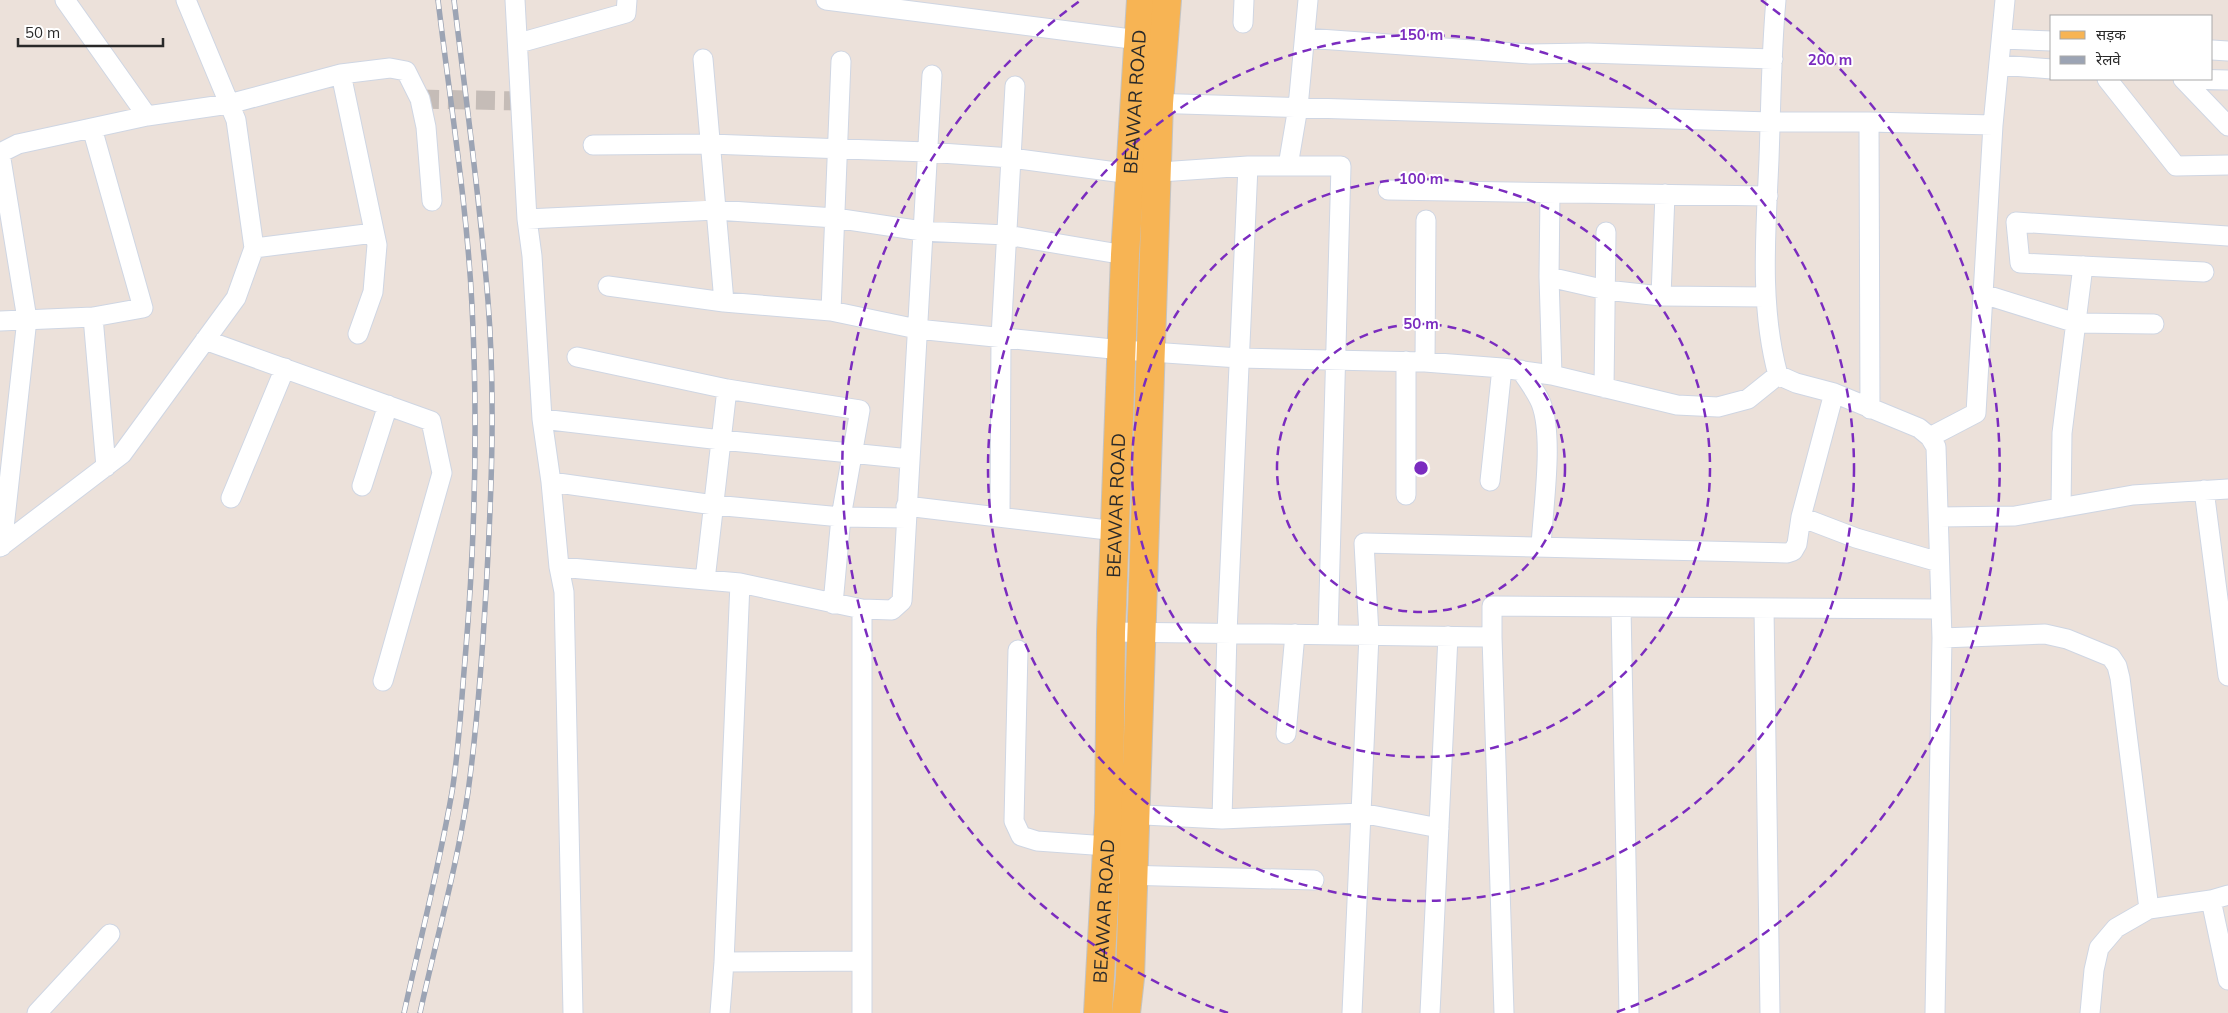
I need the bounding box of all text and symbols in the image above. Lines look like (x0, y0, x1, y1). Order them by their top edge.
scale bar (18, 15, 162, 47)
legend (2050, 15, 2213, 80)
text: 50 m (25, 23, 60, 42)
text: 150 m (1399, 25, 1443, 44)
text: सड़क (2096, 25, 2126, 44)
street label: BEAWAR ROAD (1118, 29, 1151, 175)
text: 200 m (1808, 50, 1852, 69)
text: रेलवे (2095, 50, 2121, 69)
text: 100 m (1399, 169, 1443, 188)
text: 50 m (1403, 314, 1439, 333)
street label: BEAWAR ROAD (1101, 433, 1130, 578)
centre of rings (1412, 459, 1430, 477)
street label: BEAWAR ROAD (1088, 838, 1120, 984)

